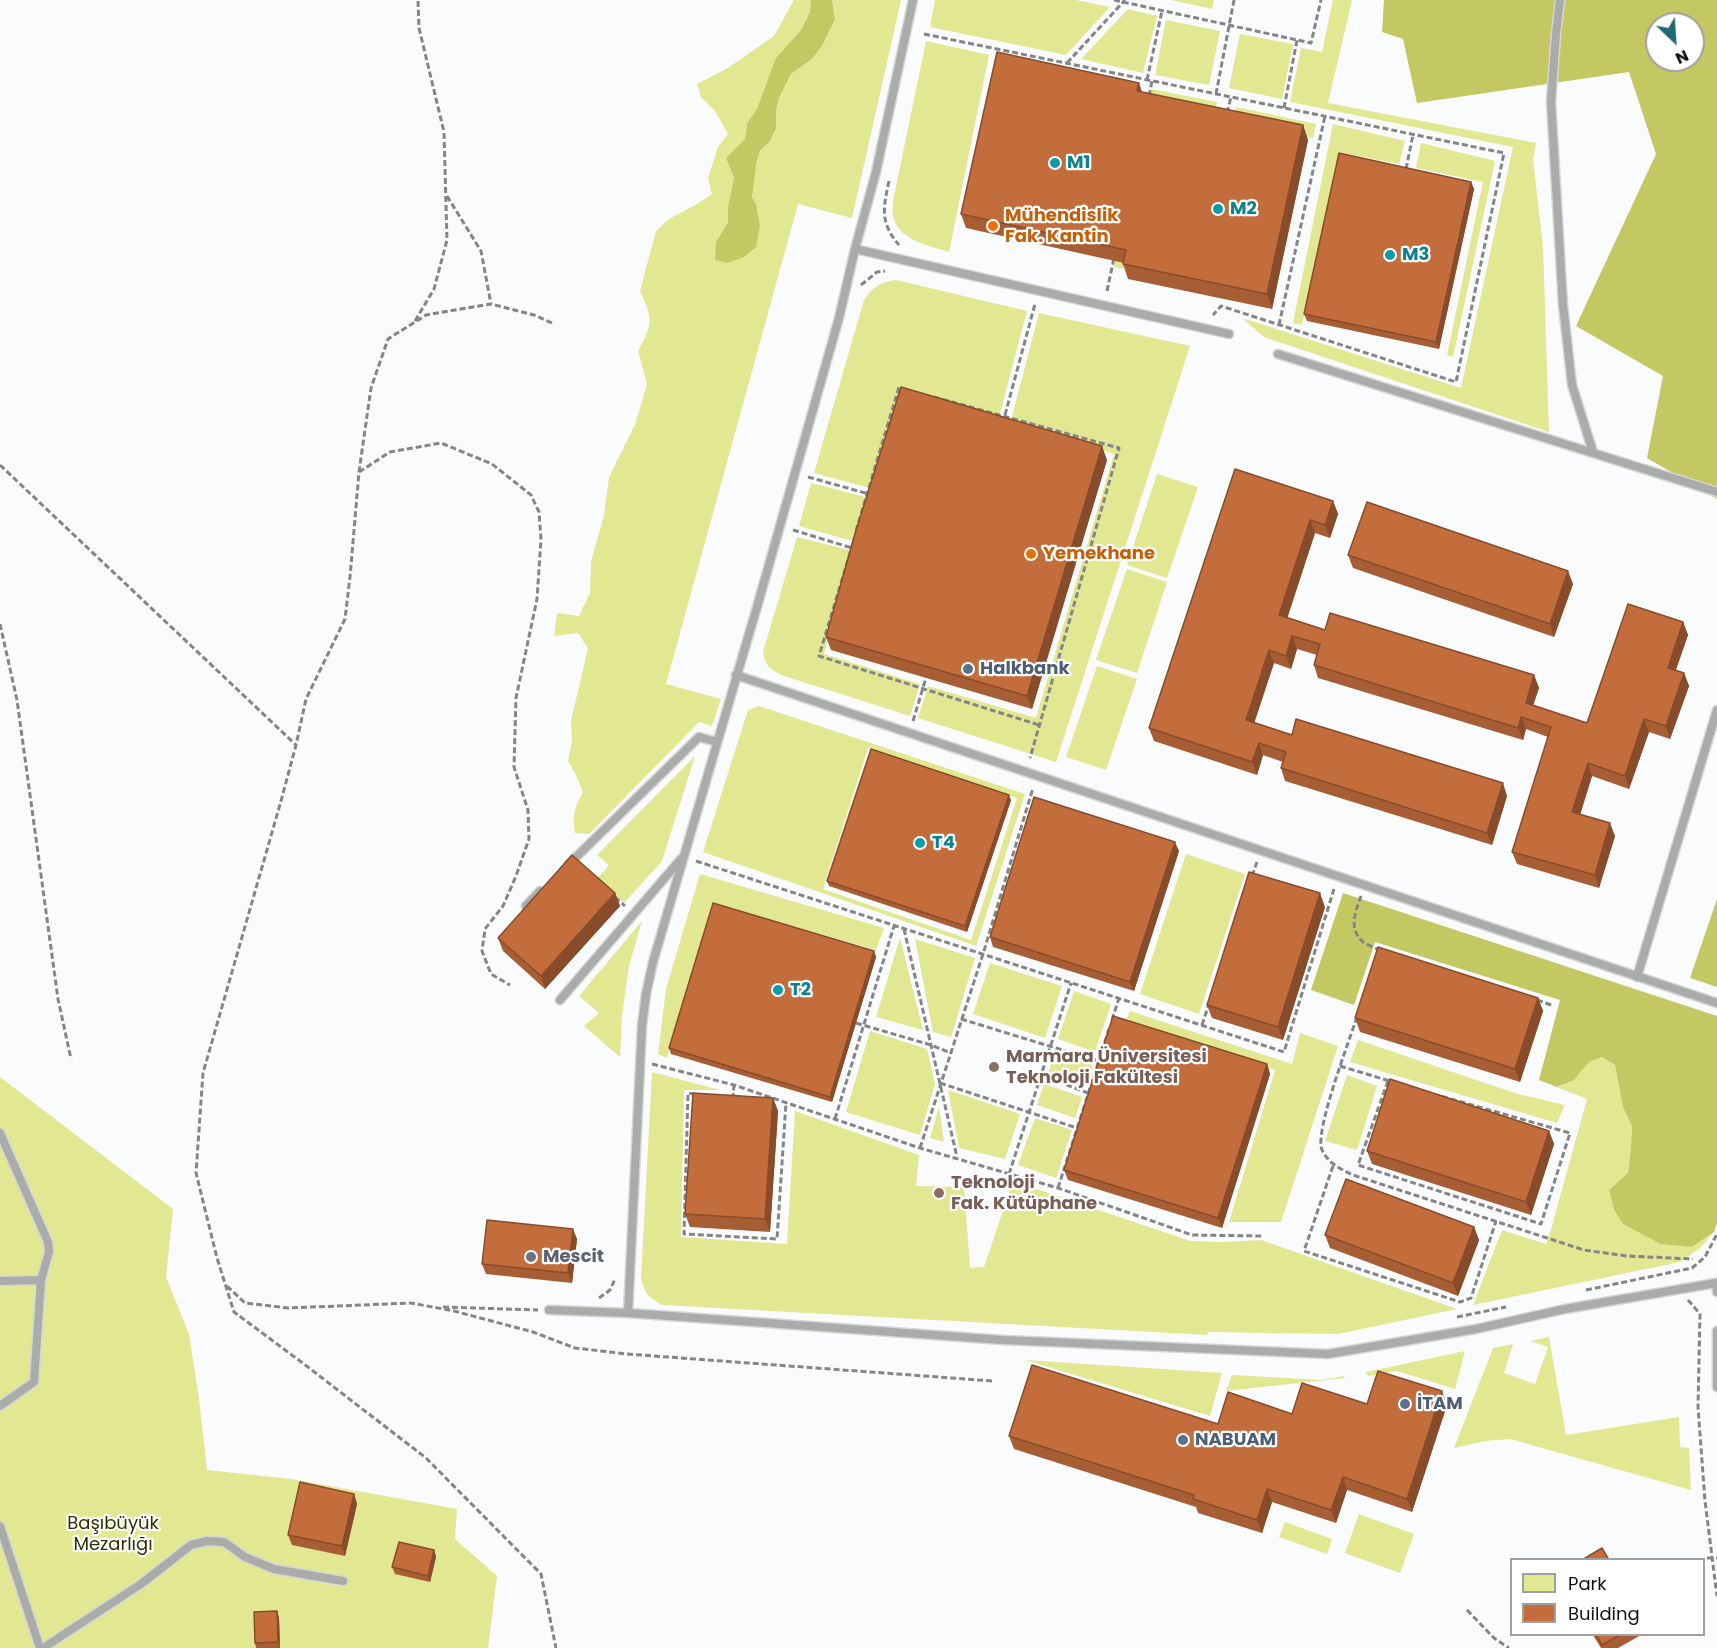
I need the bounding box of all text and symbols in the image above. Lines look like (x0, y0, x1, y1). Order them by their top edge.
north arrow (1645, 12, 1705, 72)
text: N (1672, 44, 1692, 70)
place label: M1 (1067, 152, 1090, 174)
marker: M1 (1048, 156, 1062, 170)
place label: M2 (1230, 198, 1257, 220)
marker: M2 (1211, 202, 1225, 216)
place label: Mühendislik Fak. Kantin (1005, 205, 1118, 248)
marker: Mühendislik Fak. Kantin (986, 219, 1000, 233)
place label: M3 (1402, 244, 1429, 266)
marker: M3 (1383, 248, 1397, 262)
place label: Yemekhane (1043, 543, 1155, 565)
marker: Yemekhane (1024, 547, 1038, 561)
place label: Halkbank (980, 658, 1070, 680)
marker: Halkbank (961, 662, 975, 676)
place label: T4 (932, 832, 955, 854)
marker: T4 (913, 836, 927, 850)
place label: T2 (790, 979, 811, 1001)
marker: T2 (771, 983, 785, 997)
place label: Marmara Üniversitesi Teknoloji Fakültesi (1006, 1046, 1207, 1088)
marker: Marmara Üniversitesi Teknoloji Fakültesi (987, 1060, 1001, 1074)
place label: Teknoloji Fak. Kütüphane (951, 1172, 1097, 1214)
marker: Teknoloji Fak. Kütüphane (932, 1186, 946, 1200)
place label: Mescit (543, 1246, 604, 1268)
marker: Mescit (524, 1250, 538, 1264)
place label: İTAM (1417, 1393, 1463, 1415)
marker: İTAM (1398, 1397, 1412, 1411)
place label: NABUAM (1195, 1429, 1276, 1451)
marker: NABUAM (1176, 1433, 1190, 1447)
park label: Başıbüyük Mezarlığı (67, 1513, 159, 1556)
legend (1510, 1558, 1705, 1636)
text: Park (1568, 1571, 1607, 1596)
text: Building (1568, 1601, 1640, 1626)

